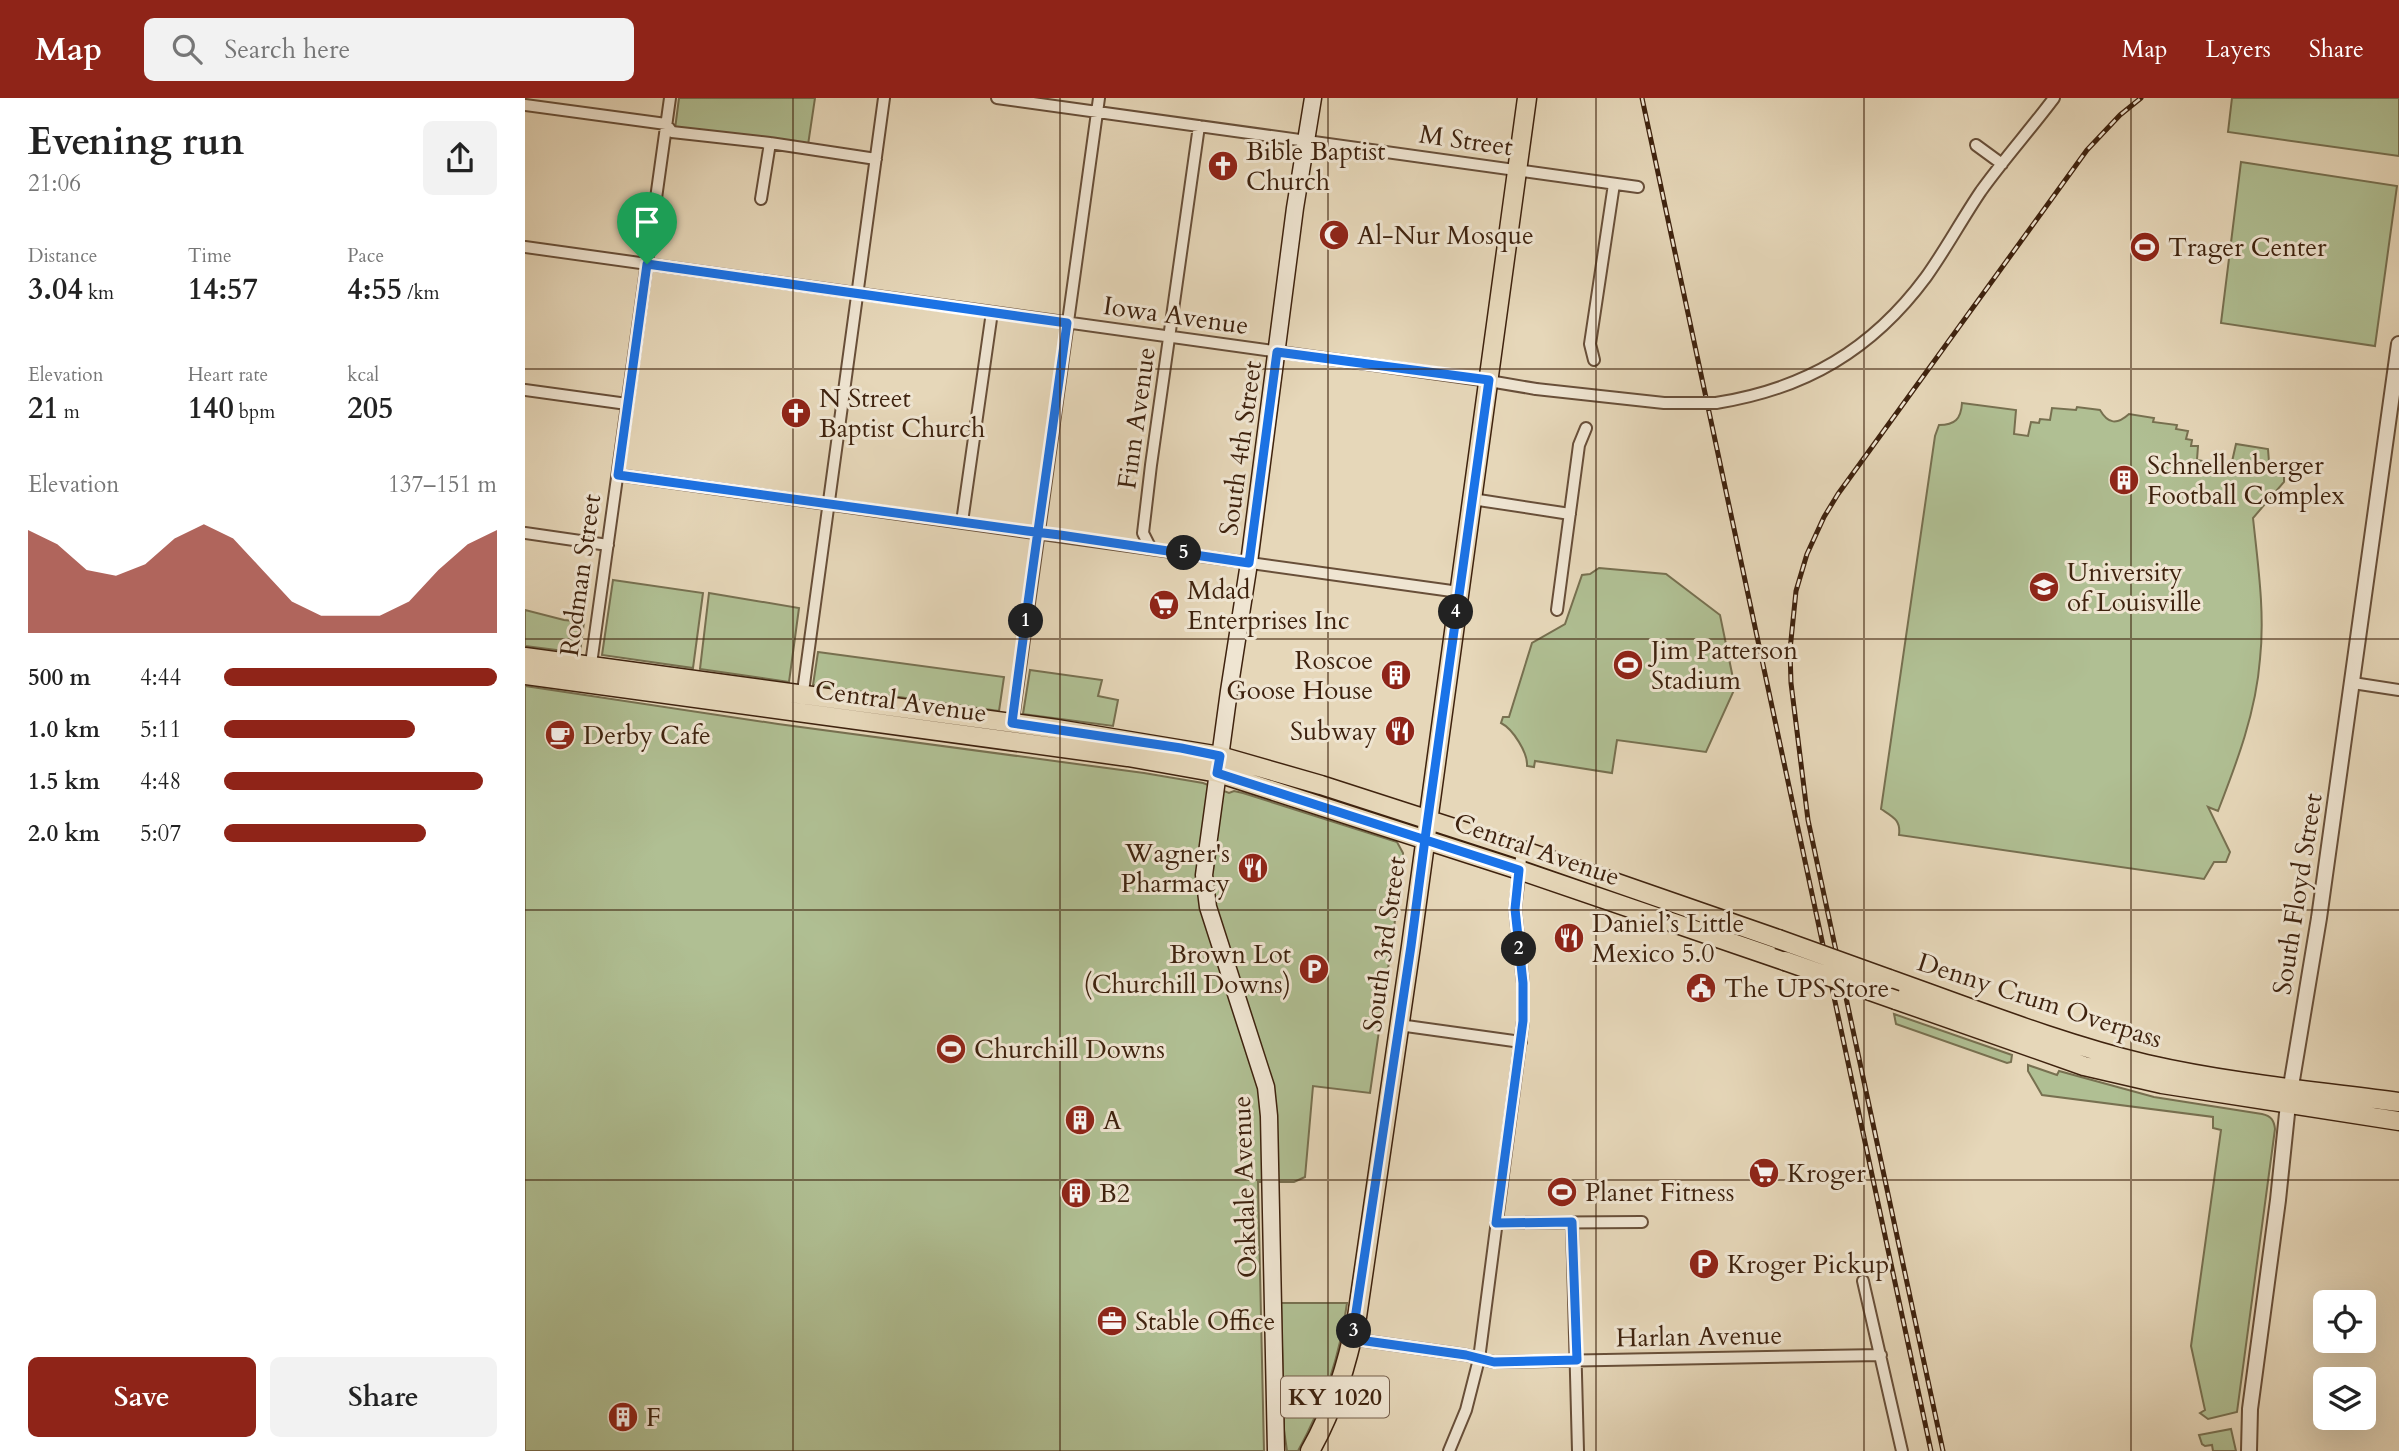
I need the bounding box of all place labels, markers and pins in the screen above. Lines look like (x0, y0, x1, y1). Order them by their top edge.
place label: Bible Baptist Church (1246, 134, 1386, 199)
church icon: Bible Baptist Church (1206, 149, 1240, 183)
pin (617, 192, 677, 264)
mosque icon: Al-Nur Mosque (1317, 218, 1351, 252)
place label: Al-Nur Mosque (1357, 218, 1534, 253)
sports icon: Trager Center (2128, 230, 2162, 264)
place label: Trager Center (2168, 230, 2327, 265)
place label: N Street Baptist Church (819, 381, 985, 446)
church icon: N Street Baptist Church (779, 396, 813, 430)
place label: Schnellenberger Football Complex (2147, 448, 2345, 513)
building icon: Schnellenberger Football Complex (2107, 463, 2141, 497)
pin: 5 (1167, 536, 1201, 570)
place label: University of Louisville (2067, 555, 2202, 620)
school or university icon: University of Louisville (2027, 570, 2061, 604)
place label: Mdad Enterprises Inc (1187, 573, 1350, 638)
supermarket icon: Mdad Enterprises Inc (1147, 588, 1181, 622)
pin: 4 (1439, 594, 1473, 630)
pin: 1 (1009, 603, 1043, 638)
place label: Jim Patterson Stadium (1647, 633, 1798, 698)
place label: Roscoe Goose House (1226, 643, 1373, 708)
sports icon: Jim Patterson Stadium (1611, 648, 1645, 682)
building icon: Roscoe Goose House (1379, 658, 1413, 692)
place label: Subway (1290, 714, 1377, 749)
restaurant icon: Subway (1383, 714, 1417, 748)
cafe icon: Derby Cafe (543, 718, 577, 752)
place label: Derby Cafe (583, 718, 711, 753)
place label: Wagner's Pharmacy (1121, 836, 1230, 901)
restaurant icon: Wagner's Pharmacy (1236, 851, 1270, 885)
place label: Daniel’s Little Mexico 5.0 (1592, 906, 1744, 971)
restaurant icon: Daniel’s Little Mexico 5.0 (1552, 921, 1586, 955)
pin: 2 (1501, 932, 1537, 966)
place label: Brown Lot (Churchill Downs) (1083, 937, 1291, 1002)
parking icon: Brown Lot (Churchill Downs) (1297, 952, 1331, 986)
public building icon: The UPS Store (1684, 971, 1718, 1005)
place label: The UPS Store (1724, 971, 1889, 1006)
sports icon: Churchill Downs (934, 1032, 968, 1066)
place label: Churchill Downs (974, 1032, 1165, 1067)
building icon: A (1063, 1103, 1097, 1137)
place label: A (1103, 1103, 1122, 1138)
supermarket icon: Kroger (1747, 1156, 1781, 1190)
place label: Kroger (1787, 1156, 1866, 1191)
sports icon: Planet Fitness (1545, 1175, 1579, 1209)
place label: Planet Fitness (1585, 1175, 1734, 1210)
building icon: B2 (1059, 1176, 1093, 1210)
place label: B2 (1099, 1176, 1130, 1211)
parking icon: Kroger Pickup (1687, 1247, 1721, 1281)
place label: Kroger Pickup (1727, 1247, 1889, 1282)
office icon: Stable Office (1095, 1304, 1129, 1338)
place label: Stable Office (1135, 1304, 1275, 1339)
pin: 3 (1337, 1314, 1371, 1348)
building icon: F (606, 1400, 640, 1434)
place label: F (646, 1400, 661, 1435)

